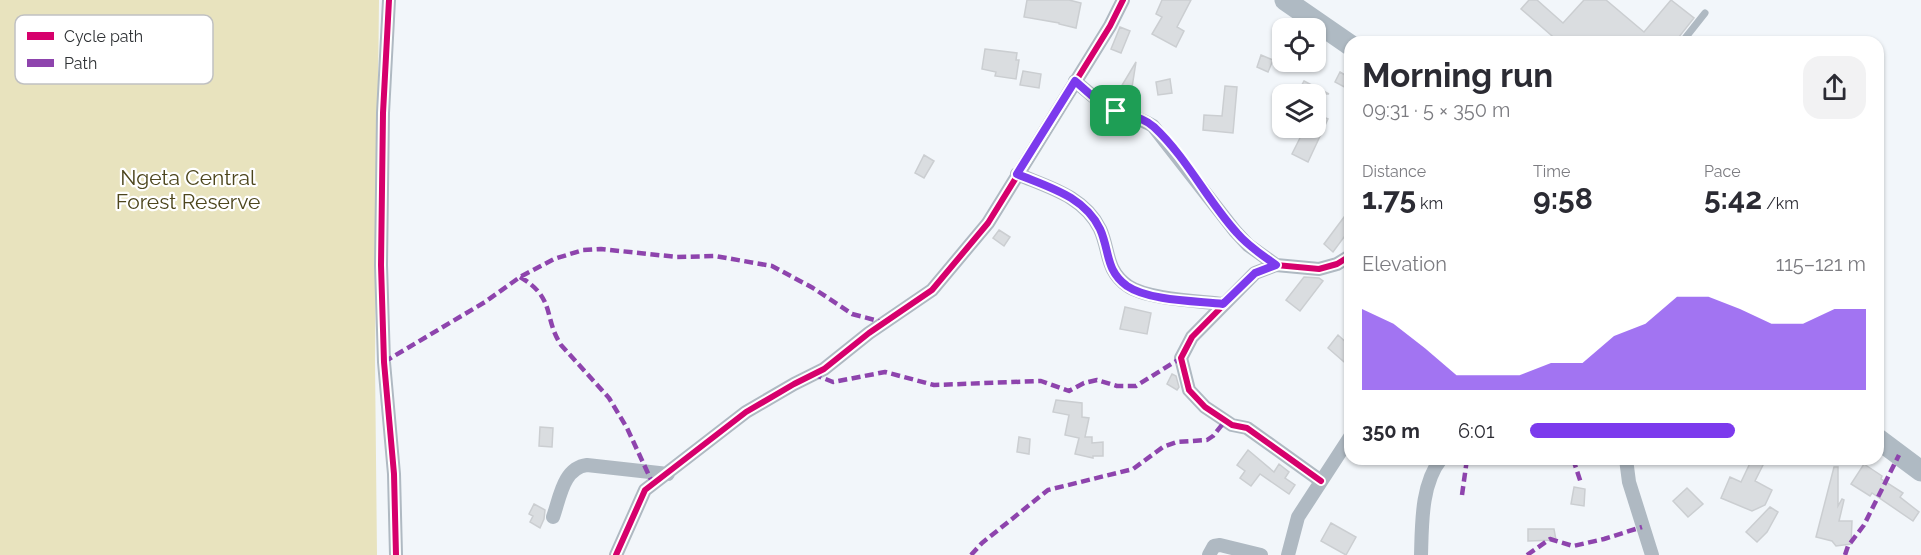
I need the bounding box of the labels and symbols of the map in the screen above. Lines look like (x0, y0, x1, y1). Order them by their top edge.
legend (15, 15, 213, 84)
text: Cycle path (64, 27, 143, 46)
text: Path (64, 54, 97, 73)
pin (1090, 85, 1141, 136)
park label: Ngeta Central Forest Reserve (116, 165, 260, 214)

